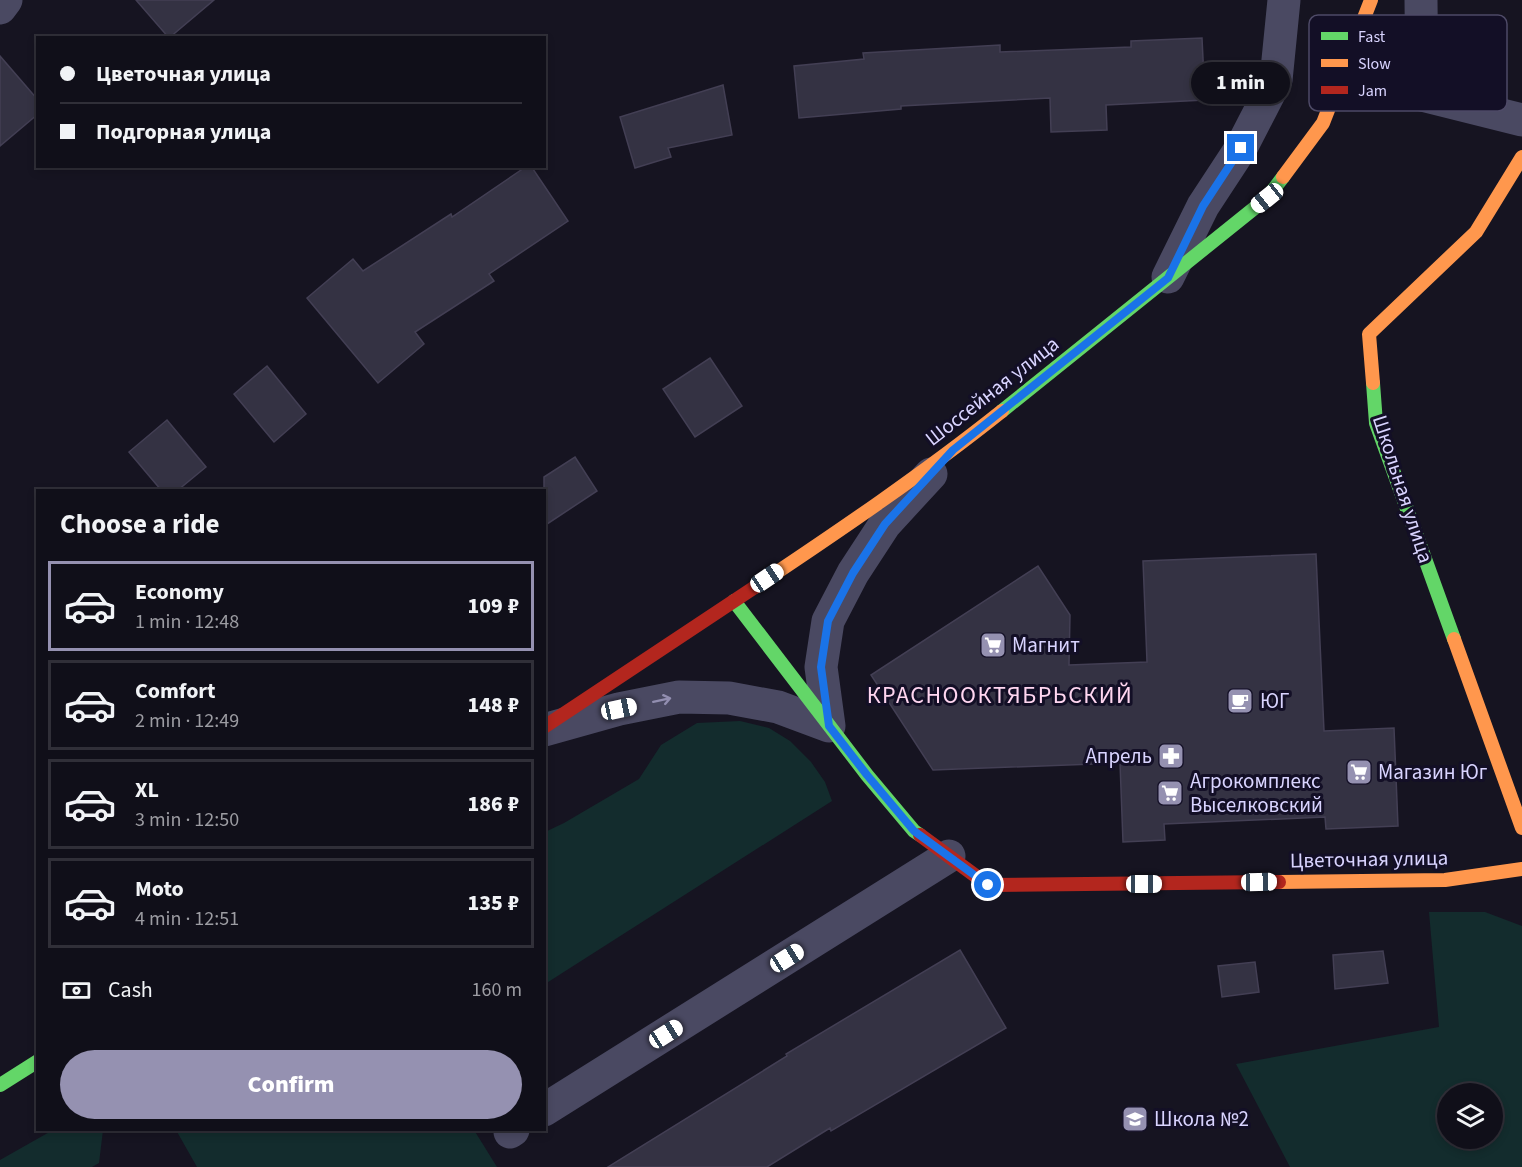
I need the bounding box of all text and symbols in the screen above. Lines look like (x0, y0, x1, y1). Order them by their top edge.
legend (1309, 15, 1507, 111)
text: Fast (1358, 26, 1386, 48)
text: Slow (1358, 53, 1391, 75)
text: Цветочная улица (96, 58, 271, 90)
callout: 1 min (1192, 61, 1290, 103)
text: 1 min (1216, 69, 1265, 97)
text: Jam (1358, 80, 1387, 102)
text: Подгорная улица (96, 116, 271, 148)
route end (1227, 134, 1254, 161)
car (1247, 180, 1287, 216)
street label: Шоссейная улица (919, 329, 1065, 453)
street label: Школьная улица (1365, 411, 1441, 567)
text: Choose a ride (60, 505, 220, 544)
car (747, 560, 787, 596)
text: Economy (135, 576, 224, 608)
icon: car (63, 579, 117, 633)
text: 109 ₽ (468, 590, 519, 622)
text: 1 min · 12:48 (135, 608, 239, 636)
supermarket icon: Магнит (978, 630, 1008, 660)
place label: Магнит (1012, 630, 1080, 660)
text: Comfort (135, 675, 216, 707)
icon: car (63, 678, 117, 732)
district label: КРАСНООКТЯБРЬСКИЙ (867, 678, 1133, 713)
cafe icon: ЮГ (1225, 686, 1255, 716)
place label: ЮГ (1260, 686, 1290, 716)
text: 148 ₽ (468, 689, 519, 721)
one-way arrow (652, 694, 671, 705)
car (600, 696, 638, 722)
text: 2 min · 12:49 (135, 707, 239, 735)
place label: Апрель (1085, 741, 1152, 771)
pharmacy icon: Апрель (1156, 741, 1186, 771)
supermarket icon: Магазин Юг (1344, 757, 1374, 787)
place label: Магазин Юг (1378, 757, 1488, 787)
place label: Агрокомплекс Выселковский (1190, 766, 1323, 820)
text: XL (135, 774, 159, 806)
icon: car (63, 777, 117, 831)
supermarket icon: Агрокомплекс Выселковский (1155, 778, 1185, 808)
text: 186 ₽ (468, 788, 519, 820)
text: 3 min · 12:50 (135, 806, 239, 834)
street label: Цветочная улица (1290, 843, 1448, 875)
route start (974, 871, 1001, 898)
text: Moto (135, 873, 184, 905)
car (1241, 873, 1277, 891)
car (1126, 875, 1162, 893)
icon: car (63, 876, 117, 930)
text: 135 ₽ (468, 887, 519, 919)
text: 4 min · 12:51 (135, 905, 239, 933)
car (767, 941, 807, 975)
icon: cash (60, 974, 93, 1007)
text: Cash (108, 974, 153, 1006)
text: 160 m (472, 976, 522, 1004)
car (646, 1017, 686, 1051)
button: Confirm (60, 1050, 522, 1119)
map controls (1437, 1083, 1503, 1149)
button: layers (1437, 1083, 1503, 1149)
school or university icon: Школа №2 (1120, 1104, 1150, 1134)
place label: Школа №2 (1154, 1104, 1249, 1134)

